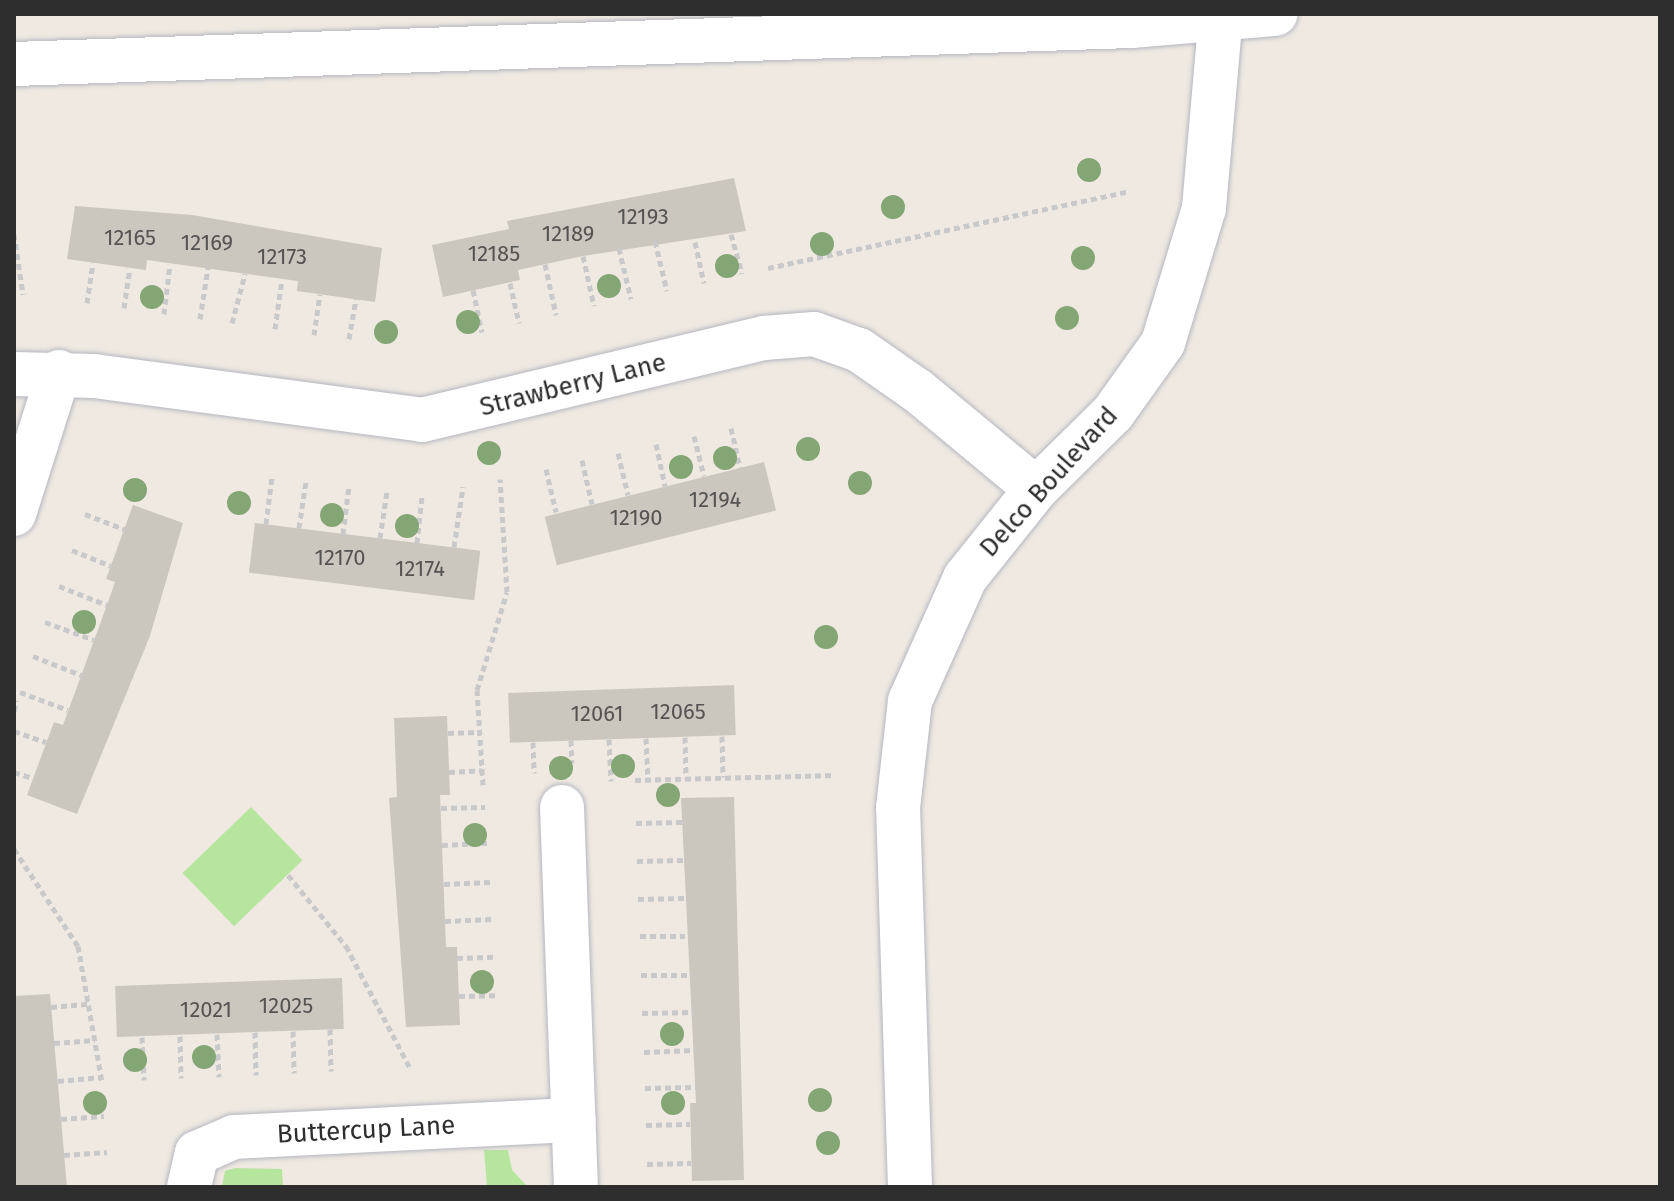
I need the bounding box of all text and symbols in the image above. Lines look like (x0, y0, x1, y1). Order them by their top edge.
house number: 12193 (617, 204, 669, 230)
house number: 12189 (542, 221, 594, 247)
house number: 12165 (104, 225, 156, 251)
house number: 12169 (181, 230, 233, 256)
house number: 12185 (468, 241, 520, 267)
house number: 12173 (257, 244, 307, 270)
street label: Strawberry Lane (477, 347, 669, 423)
street label: Delco Boulevard (973, 400, 1125, 564)
house number: 12194 (689, 487, 741, 513)
house number: 12190 (609, 505, 663, 531)
house number: 12170 (314, 545, 366, 571)
house number: 12174 (395, 556, 445, 582)
house number: 12065 (650, 699, 706, 725)
house number: 12061 (571, 701, 623, 727)
house number: 12025 (259, 993, 313, 1019)
house number: 12021 (180, 997, 232, 1023)
street label: Buttercup Lane (276, 1110, 456, 1150)

